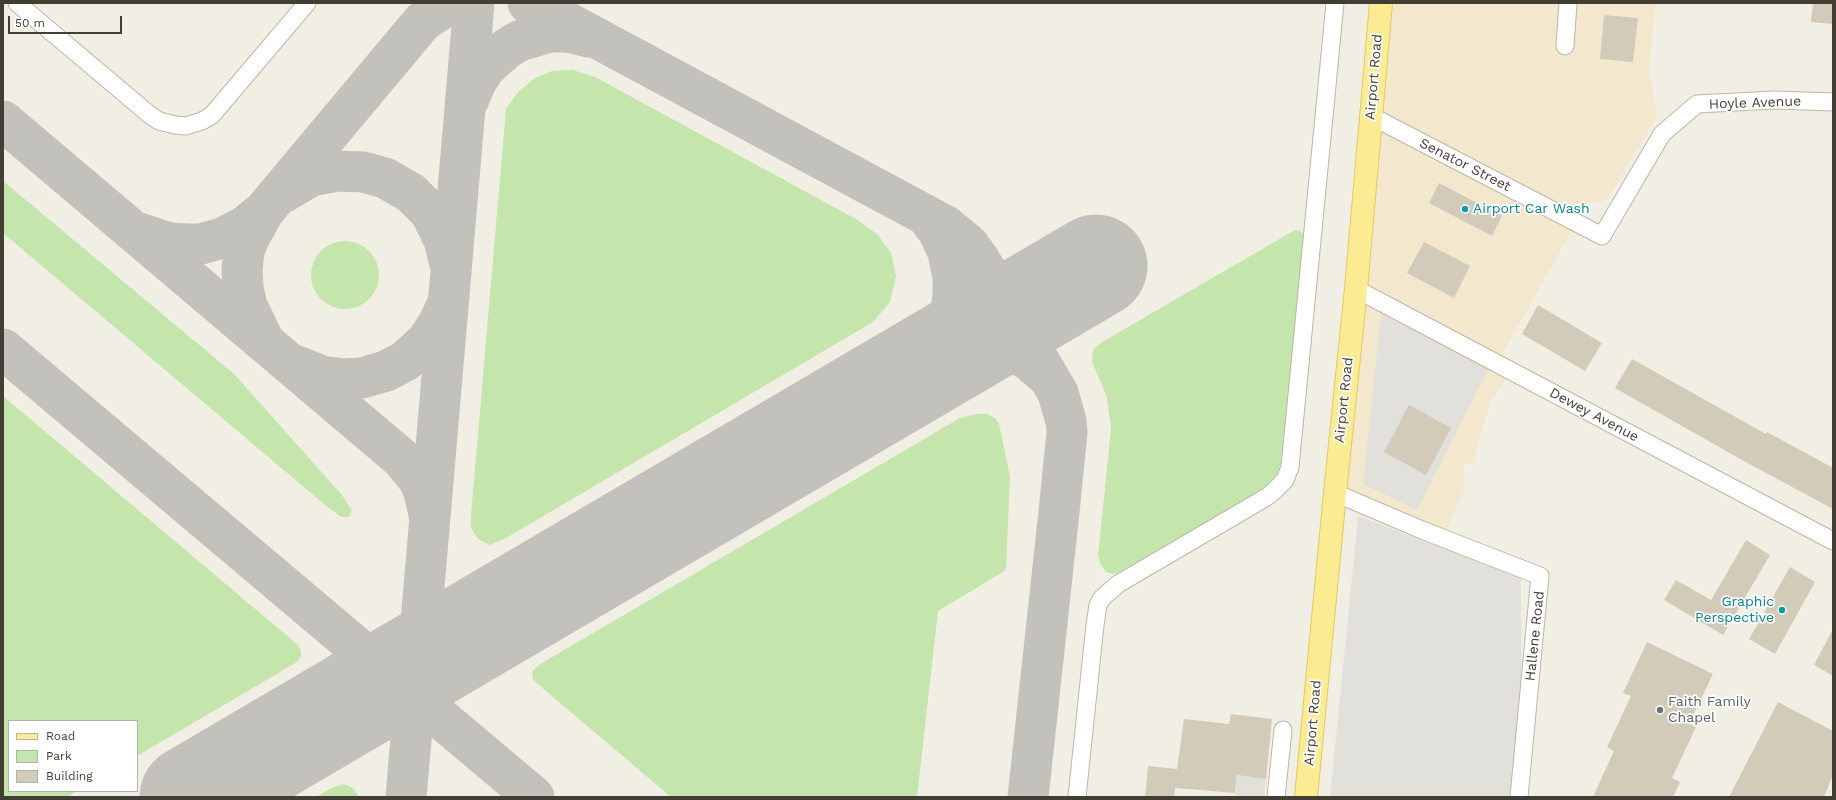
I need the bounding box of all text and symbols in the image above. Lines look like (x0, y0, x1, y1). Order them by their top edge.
scale bar (10, 8, 124, 34)
text: 50 m (15, 16, 45, 30)
street label: Airport Road (1362, 33, 1386, 121)
street label: Hoyle Avenue (1709, 93, 1801, 113)
street label: Senator Street (1417, 135, 1513, 195)
place label: Airport Car Wash (1473, 201, 1590, 217)
marker: Airport Car Wash (1460, 204, 1470, 214)
street label: Airport Road (1331, 356, 1357, 444)
street label: Dewey Avenue (1546, 384, 1642, 446)
street label: Hallene Road (1522, 590, 1548, 682)
place label: Graphic Perspective (1695, 594, 1774, 626)
marker: Graphic Perspective (1777, 605, 1787, 615)
street label: Airport Road (1301, 679, 1325, 767)
place label: Faith Family Chapel (1668, 694, 1751, 726)
marker: Faith Family Chapel (1655, 705, 1665, 715)
legend (8, 720, 138, 792)
text: Road (46, 729, 75, 743)
text: Park (46, 749, 72, 763)
text: Building (46, 769, 93, 783)

